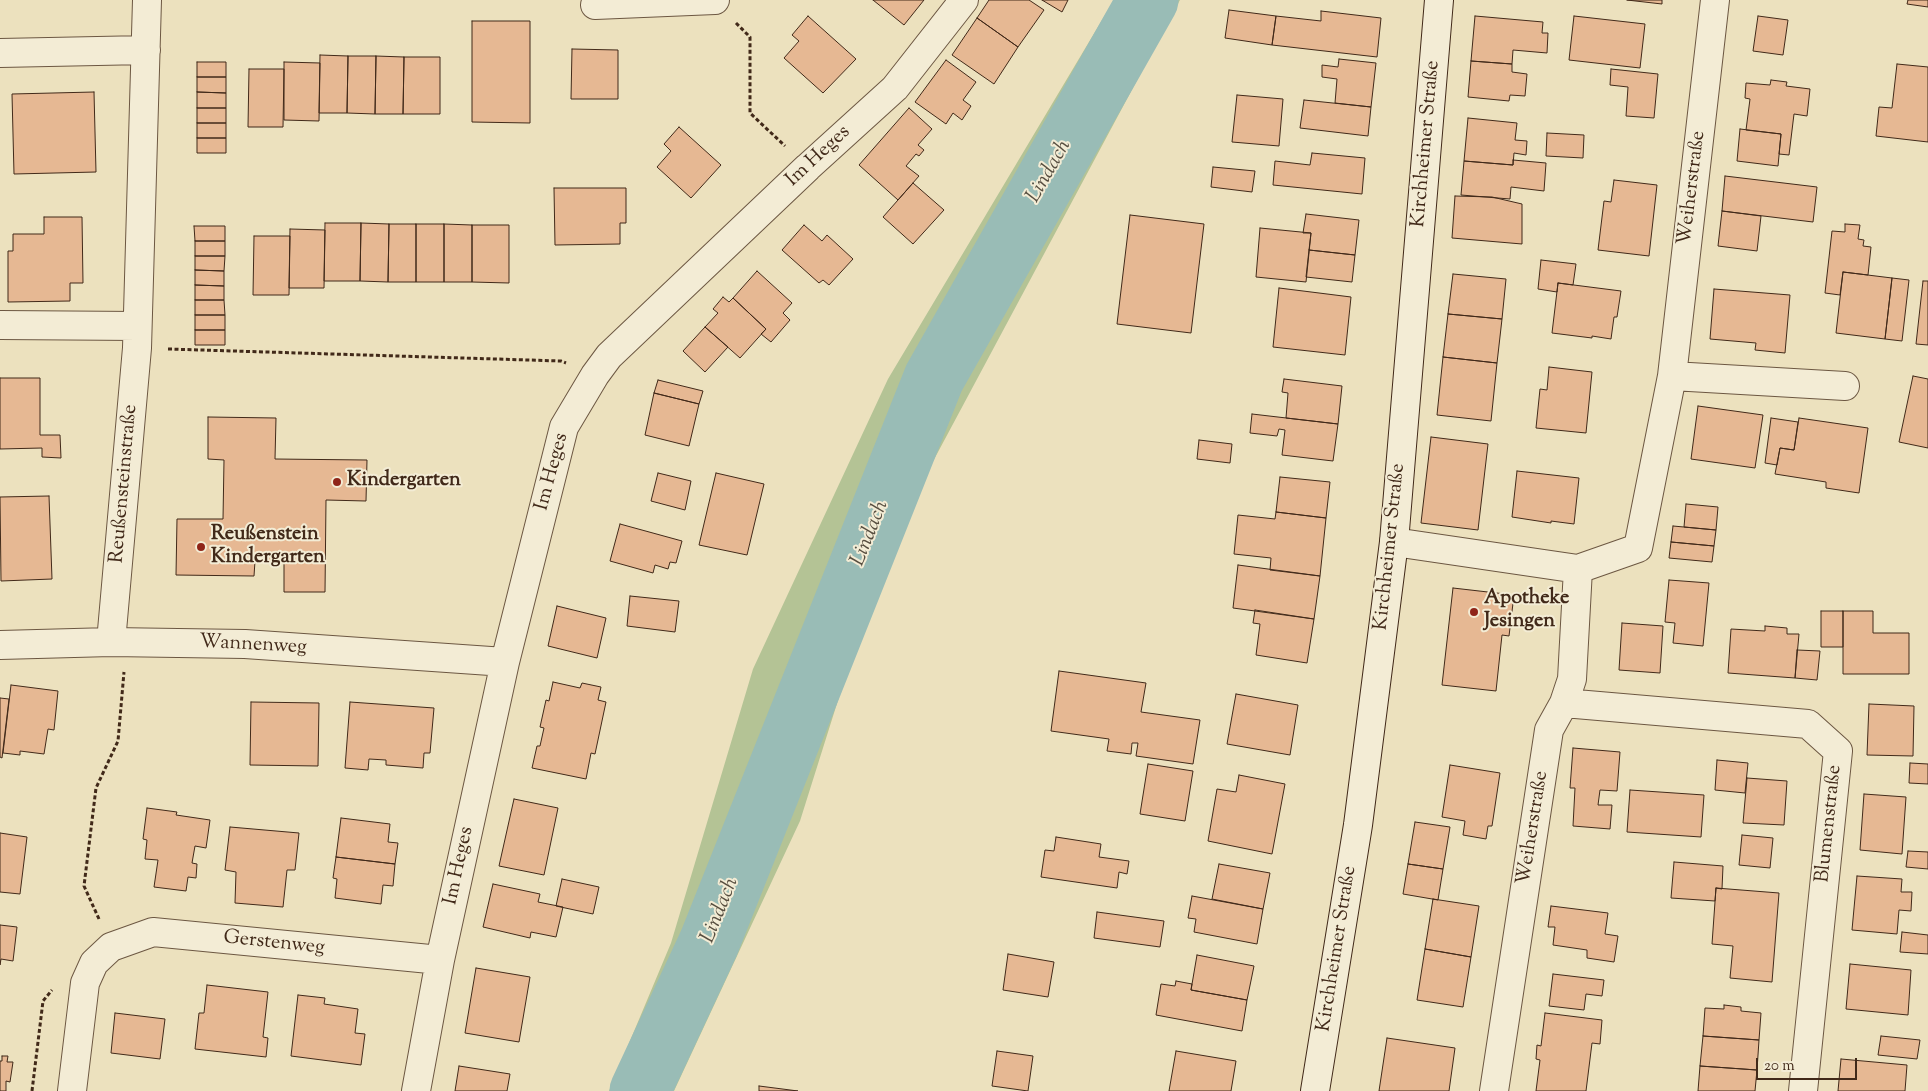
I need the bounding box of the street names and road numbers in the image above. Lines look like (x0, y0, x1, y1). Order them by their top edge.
street label: Kirchheimer Straße (1408, 60, 1446, 228)
street label: Im Heges (782, 121, 856, 193)
street label: Weiherstraße (1674, 130, 1712, 246)
street label: Reußensteinstraße (106, 404, 144, 564)
street label: Im Heges (531, 431, 575, 513)
street label: Kirchheimer Straße (1370, 462, 1412, 632)
street label: Wannenweg (199, 631, 307, 661)
street label: Blumenstraße (1812, 764, 1848, 884)
street label: Weiherstraße (1513, 769, 1555, 887)
street label: Im Heges (440, 825, 480, 907)
street label: Kirchheimer Straße (1313, 864, 1363, 1034)
street label: Gerstenweg (222, 927, 326, 961)

